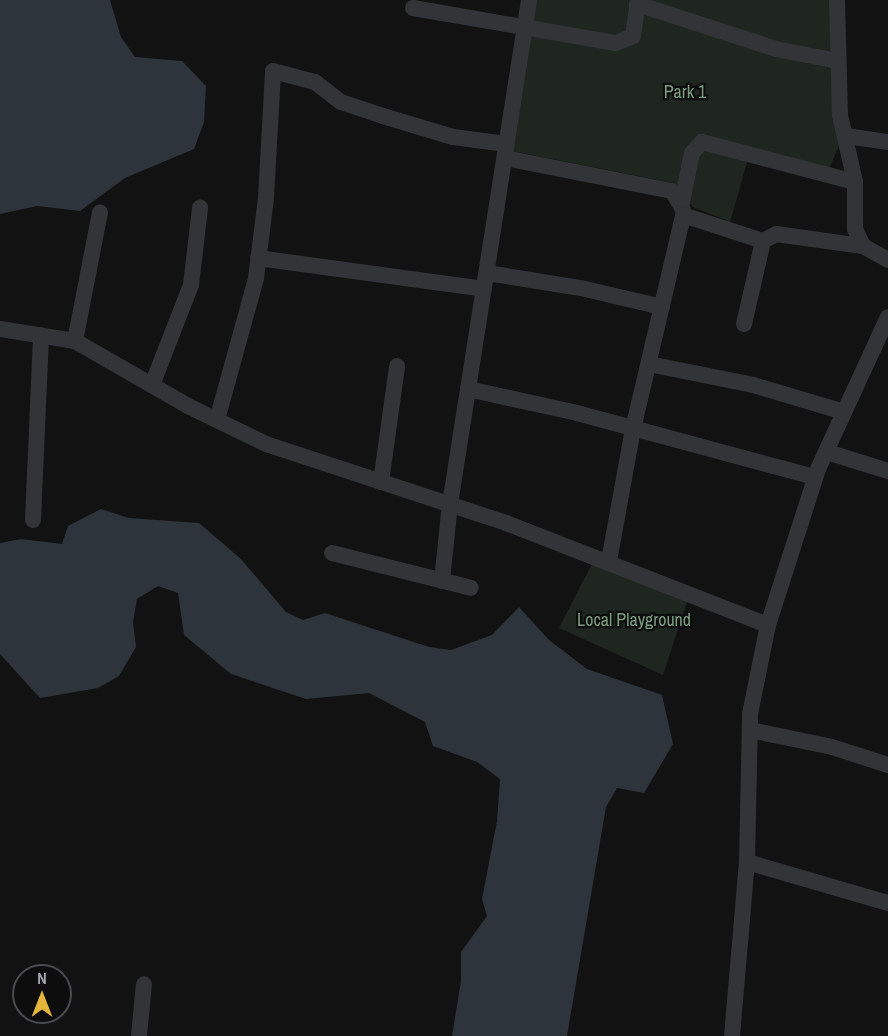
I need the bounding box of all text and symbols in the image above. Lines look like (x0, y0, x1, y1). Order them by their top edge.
park label: Park 1 (664, 81, 706, 103)
park label: Local Playground (577, 609, 691, 631)
north arrow (12, 964, 72, 1024)
text: N (37, 967, 47, 989)

